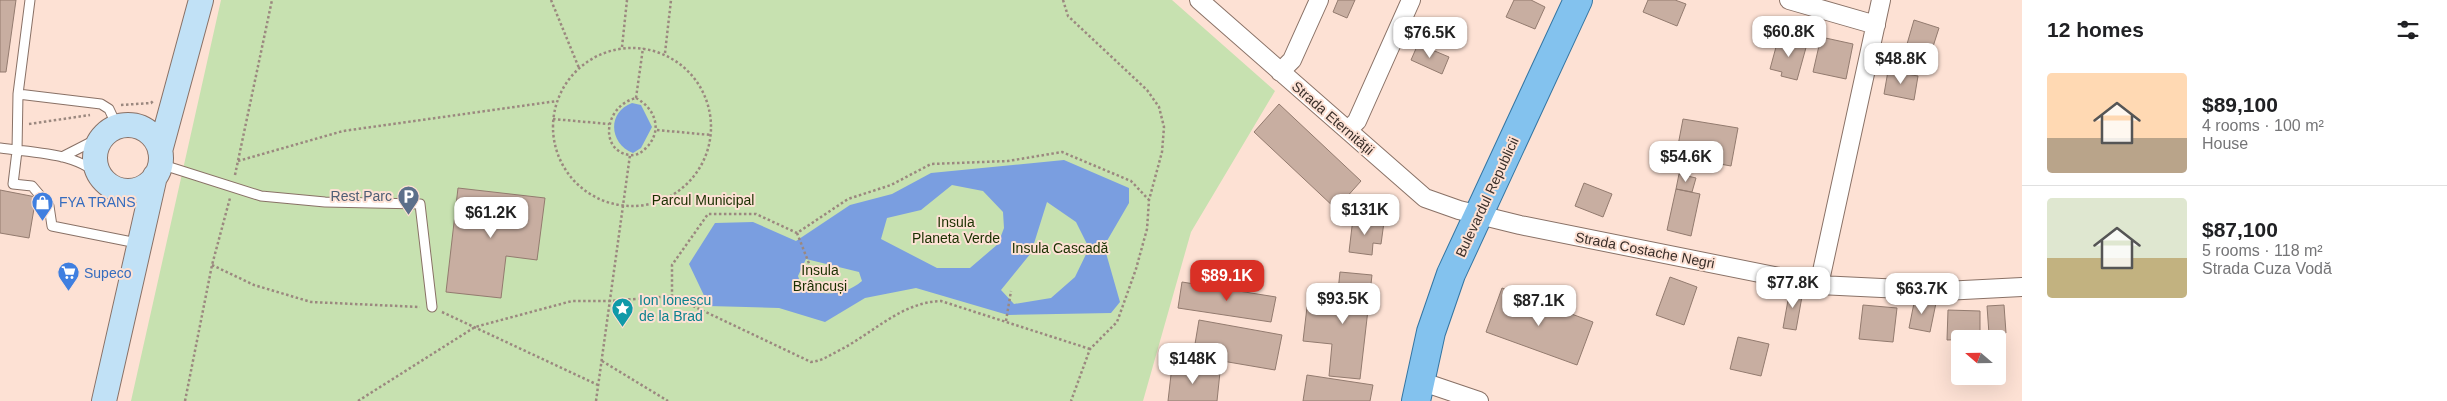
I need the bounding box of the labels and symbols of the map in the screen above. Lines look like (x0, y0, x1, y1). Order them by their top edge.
pin: $60.8K (1748, 15, 1830, 58)
pin: $76.5K (1389, 17, 1471, 59)
pin: $48.8K (1860, 42, 1942, 85)
street label: Strada Eternității (1289, 78, 1377, 158)
street label: Bulevardul Republicii (1452, 134, 1522, 260)
pin: $54.6K (1645, 140, 1727, 183)
parking icon: Rest Parc (396, 184, 420, 215)
place label: Rest Parc (331, 188, 392, 204)
shop icon: FYA TRANS (31, 190, 55, 221)
park label: Parcul Municipal (652, 192, 754, 208)
place label: FYA TRANS (59, 194, 136, 210)
pin: $131K (1330, 194, 1400, 236)
pin: $61.2K (450, 196, 532, 239)
park label: Insula Planeta Verde (912, 214, 1000, 246)
street label: Strada Costache Negri (1574, 229, 1716, 271)
park label: Insula Cascadă (1012, 240, 1108, 256)
pin: $89.1K (1186, 260, 1268, 302)
supermarket icon: Supeco (56, 261, 80, 292)
park label: Insula Brâncuși (793, 262, 847, 294)
place label: Supeco (84, 265, 132, 281)
pin: $77.8K (1752, 266, 1834, 309)
pin: $63.7K (1881, 272, 1963, 315)
pin: $93.5K (1302, 282, 1384, 325)
pin: $87.1K (1498, 284, 1580, 327)
place label: Ion Ionescu de la Brad (639, 292, 711, 324)
place icon: Ion Ionescu de la Brad (611, 296, 635, 327)
north arrow (1951, 330, 2006, 385)
pin: $148K (1158, 342, 1228, 385)

